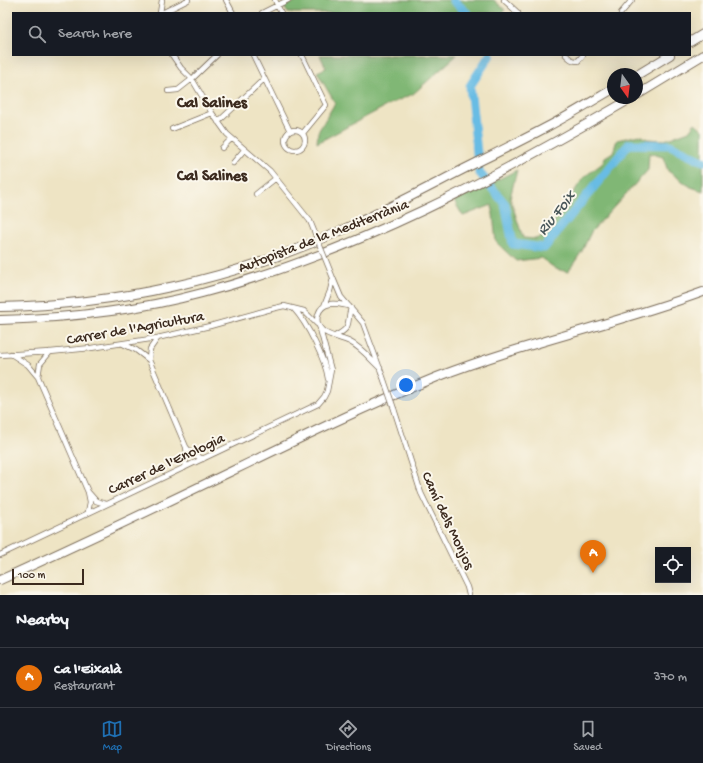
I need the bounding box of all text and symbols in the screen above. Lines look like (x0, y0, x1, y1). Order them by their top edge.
search box (12, 12, 691, 56)
icon: search (26, 23, 48, 45)
text: Search here (58, 25, 132, 43)
north arrow (607, 68, 643, 104)
district label: Cal Salines (176, 95, 248, 114)
district label: Cal Salines (176, 168, 248, 187)
water label: Riu Foix (534, 187, 582, 240)
street label: Autopista de la Mediterrània (236, 196, 412, 278)
street label: Carrer de l'Agricultura (65, 308, 206, 350)
your location (396, 375, 416, 395)
street label: Carrer de l'Enologia (106, 430, 229, 500)
street label: Camí dels Monjos (417, 469, 478, 573)
pin: A (580, 540, 606, 573)
map controls (655, 547, 691, 583)
button: locate (655, 547, 691, 583)
scale bar (12, 567, 84, 586)
text: 100 m (18, 570, 45, 582)
text: Nearby (16, 611, 69, 631)
text: Ca l'Eixalà (54, 661, 122, 679)
text: A (25, 670, 33, 685)
text: 370 m (654, 670, 687, 685)
text: Restaurant (54, 679, 114, 694)
tab: Map (101, 718, 123, 754)
tab: Directions (326, 718, 371, 754)
tab: Saved (573, 718, 602, 754)

